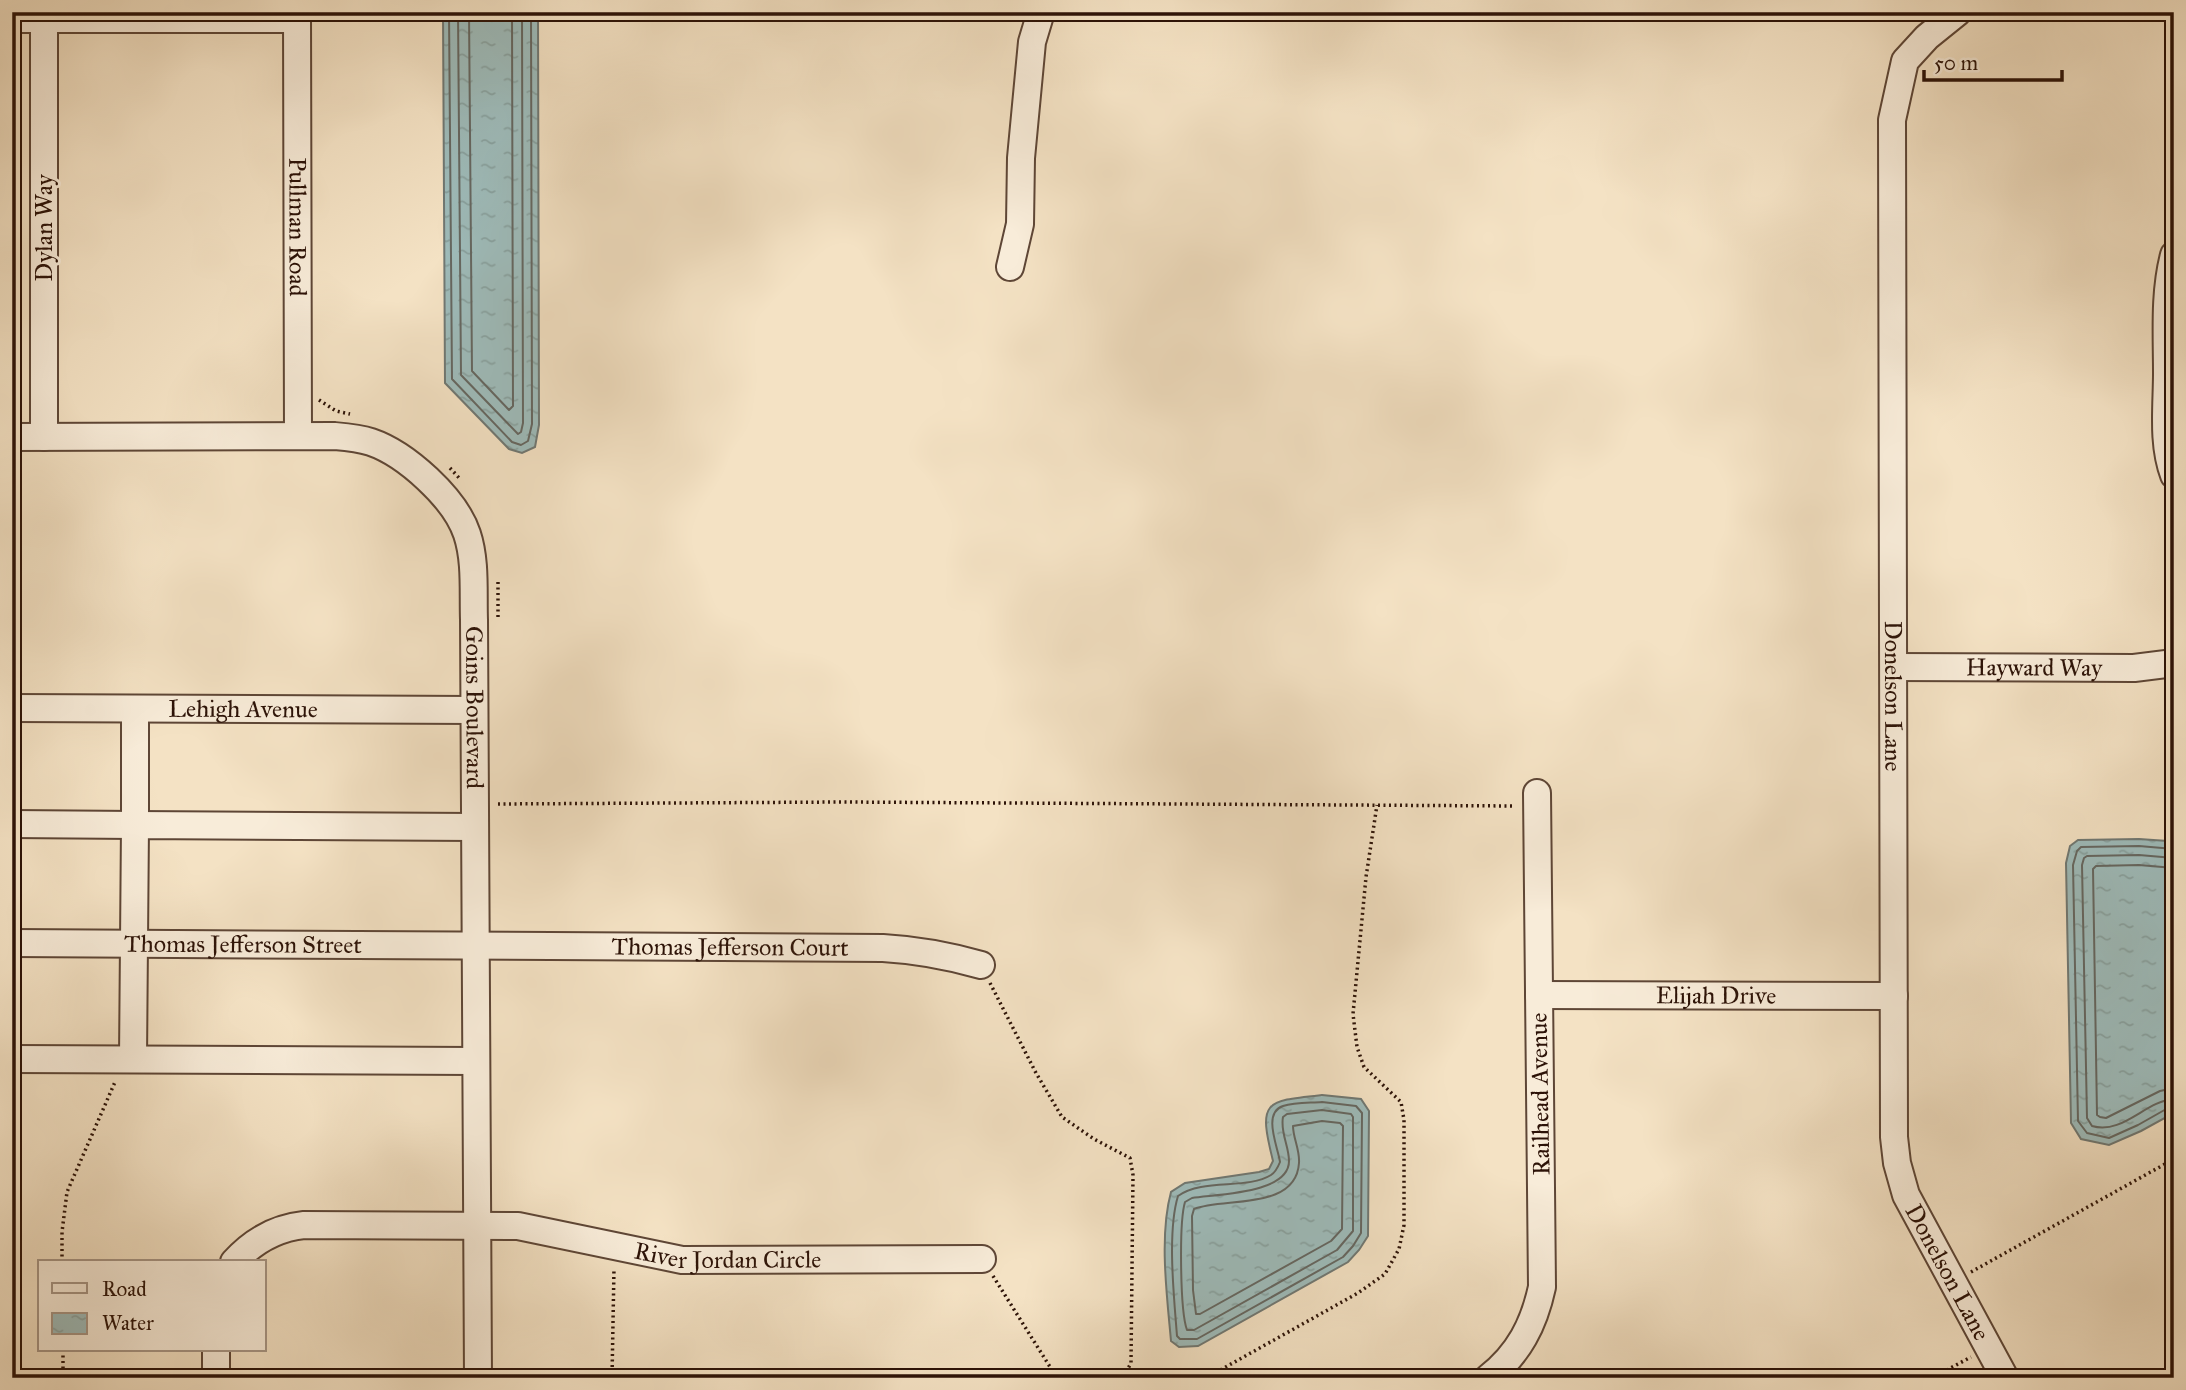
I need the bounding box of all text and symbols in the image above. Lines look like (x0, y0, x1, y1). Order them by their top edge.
scale bar (1924, 38, 2062, 82)
text: 50 m (1934, 50, 1979, 76)
street label: Pullman Road (282, 157, 313, 297)
street label: Dylan Way (29, 173, 59, 282)
street label: Donelson Lane (1878, 621, 1908, 772)
street label: Goins Boulevard (459, 626, 490, 789)
street label: Hayward Way (1966, 652, 2103, 683)
street label: Lehigh Avenue (168, 694, 318, 724)
street label: Thomas Jefferson Street (124, 929, 362, 960)
street label: Thomas Jefferson Court (611, 931, 849, 963)
street label: Elijah Drive (1656, 980, 1776, 1011)
street label: Railhead Avenue (1524, 1012, 1556, 1176)
street label: Donelson Lane (1899, 1199, 1997, 1346)
street label: River Jordan Circle (632, 1235, 821, 1275)
legend (38, 1260, 266, 1352)
text: Road (102, 1276, 147, 1302)
text: Water (102, 1310, 154, 1336)

